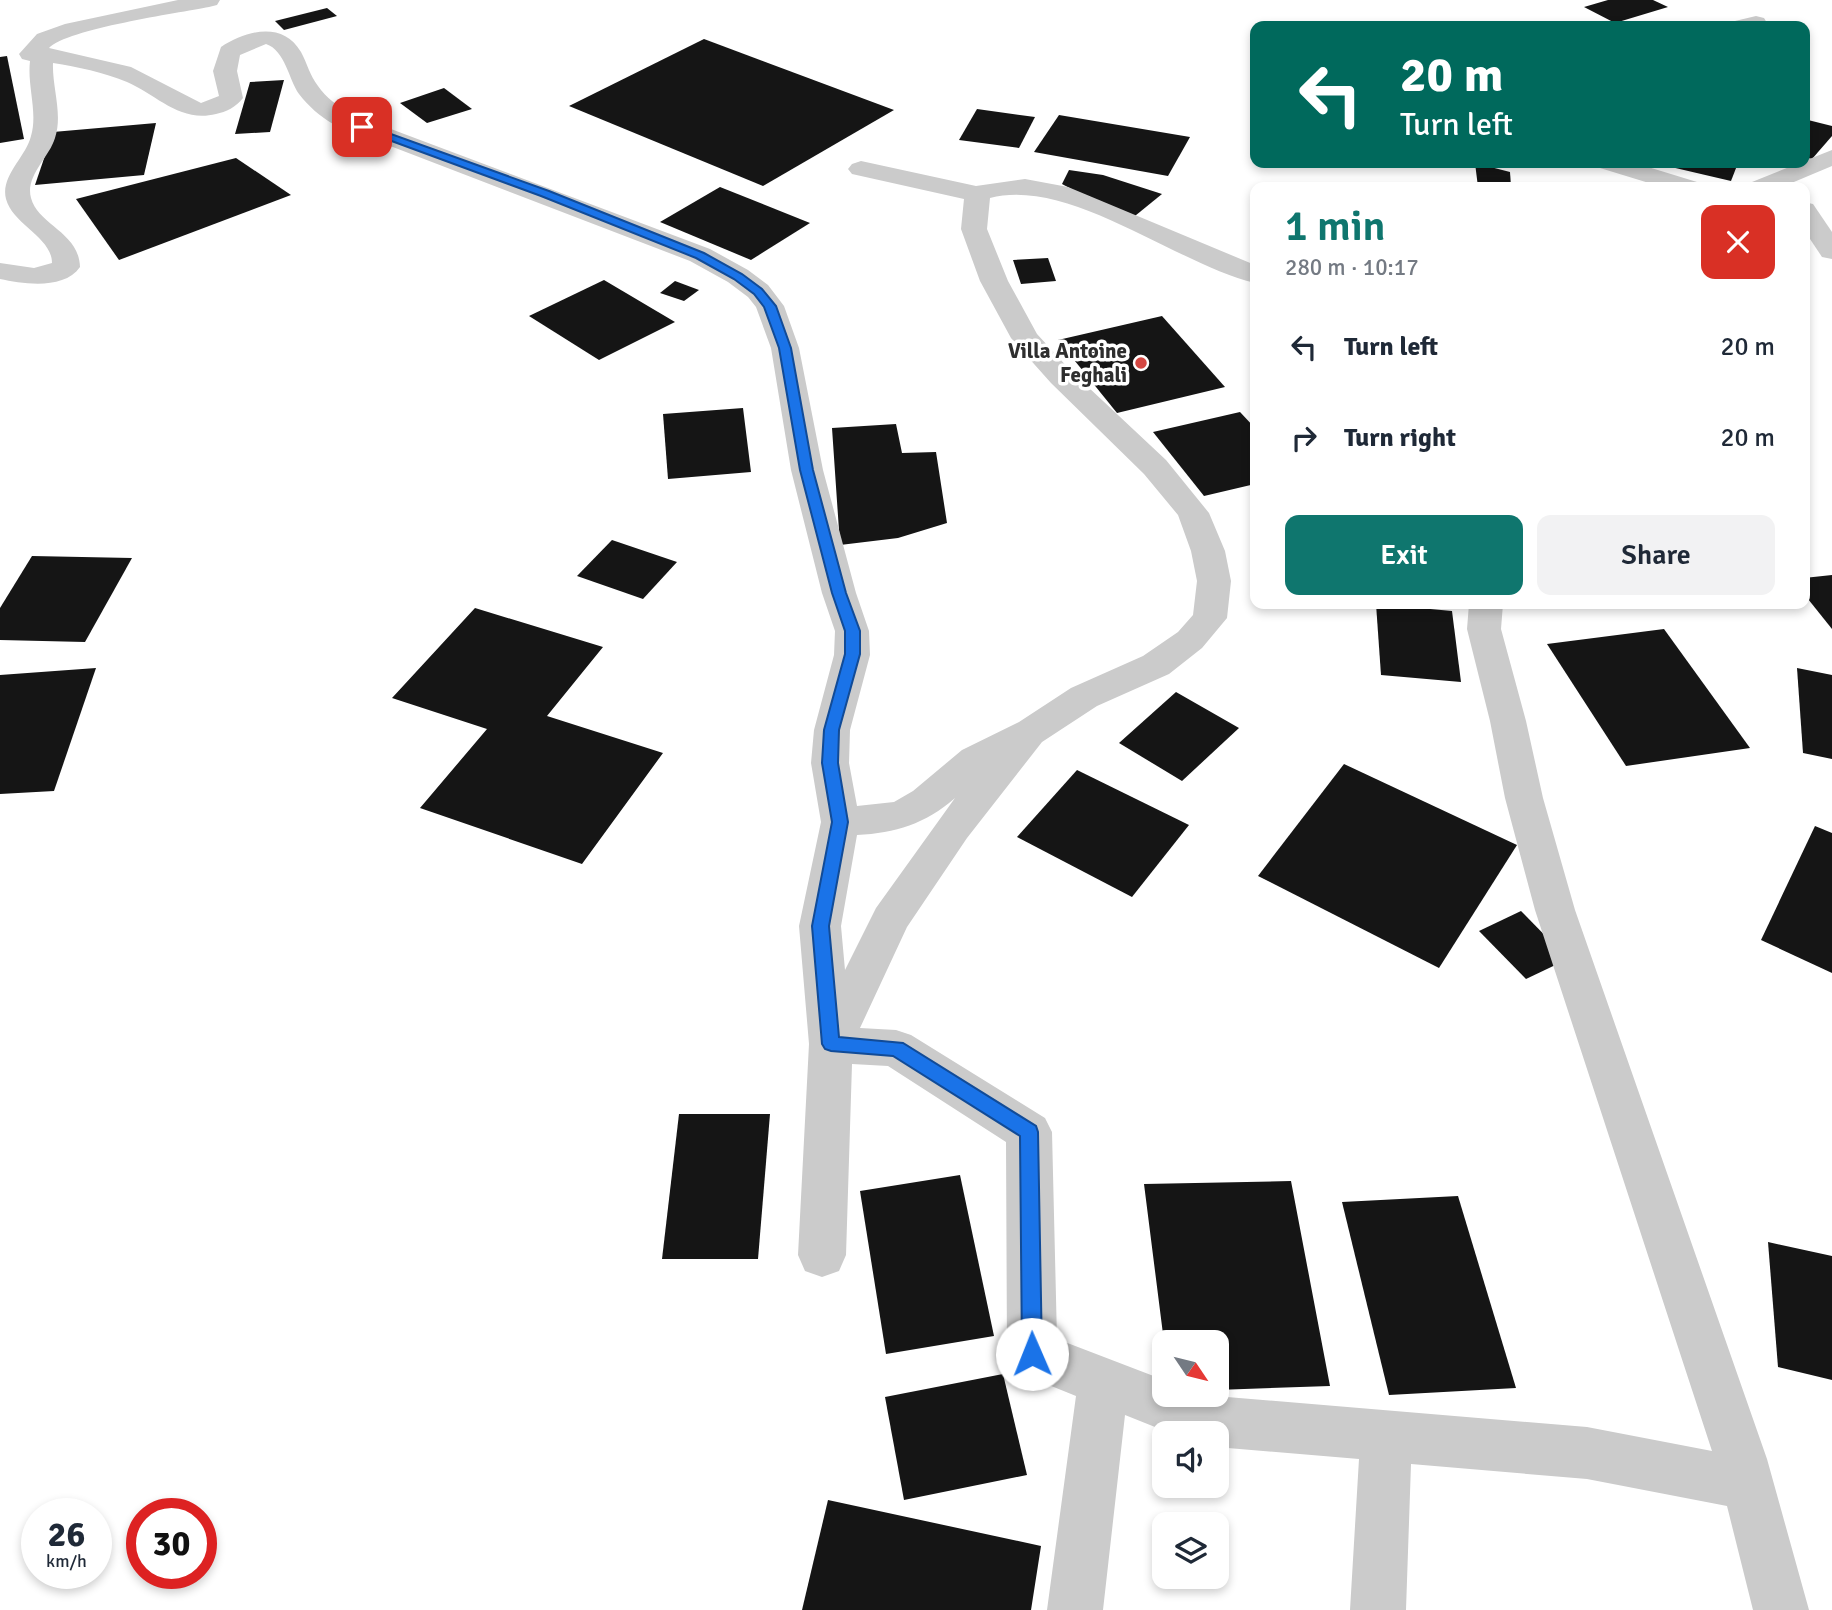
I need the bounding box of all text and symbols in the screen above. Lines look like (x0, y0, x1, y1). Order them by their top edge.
text: 20 m (1400, 45, 1503, 105)
icon: left (1285, 49, 1376, 140)
pin (332, 97, 392, 157)
text: Turn left (1400, 105, 1513, 144)
icon: arrive (343, 108, 381, 146)
text: 1 min (1285, 201, 1386, 252)
button: close (1701, 205, 1775, 279)
text: 280 m · 10:17 (1285, 253, 1419, 282)
icon: left (1285, 328, 1323, 366)
text: Turn left (1344, 331, 1438, 363)
text: 20 m (1720, 331, 1775, 363)
place label: Villa Antoine Feghali (1008, 338, 1127, 388)
marker: Villa Antoine Feghali (1133, 355, 1149, 371)
icon: right (1285, 419, 1323, 457)
text: Turn right (1344, 422, 1456, 454)
text: 20 m (1720, 422, 1775, 454)
button: Exit (1285, 515, 1523, 595)
button: Share (1537, 515, 1775, 595)
position arrow (995, 1317, 1069, 1391)
north arrow (1152, 1330, 1228, 1407)
map controls (1152, 1330, 1229, 1589)
button: sound (1152, 1421, 1229, 1498)
speed limit sign: 30 (126, 1498, 217, 1589)
button: layers (1152, 1512, 1229, 1589)
text: 26 (48, 1513, 85, 1556)
text: km/h (46, 1550, 87, 1572)

